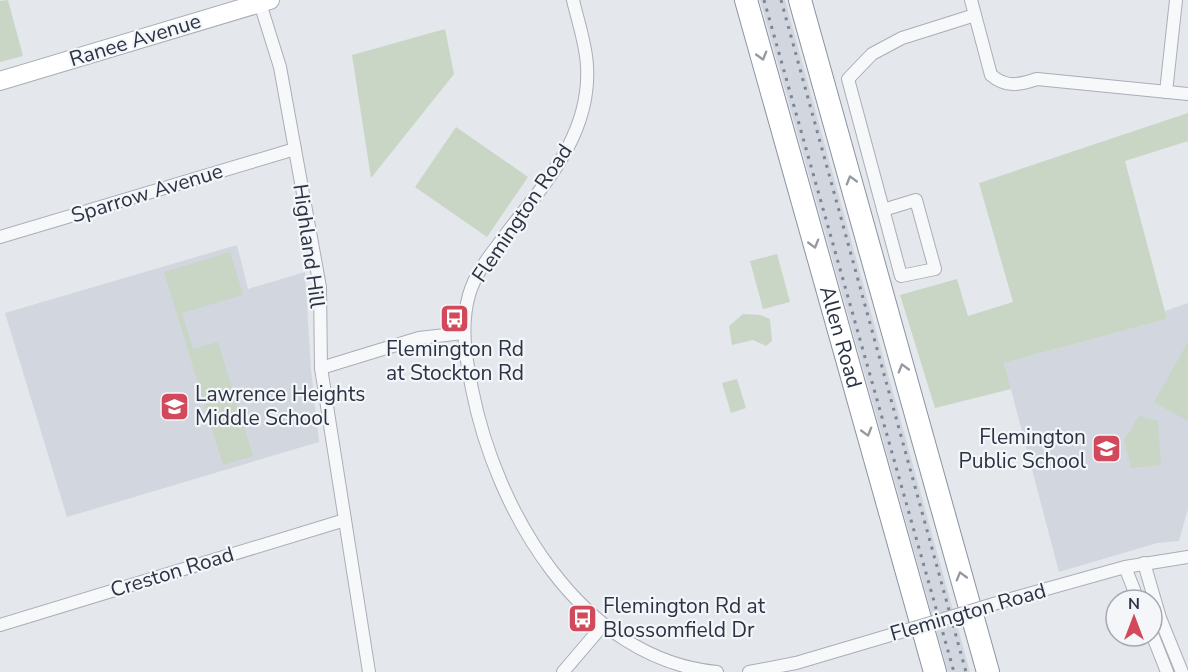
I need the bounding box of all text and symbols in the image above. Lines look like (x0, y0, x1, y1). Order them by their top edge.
street label: Ranee Avenue (66, 7, 204, 73)
one-way arrow (755, 50, 767, 61)
street label: Flemington Road (465, 138, 579, 288)
street label: Sparrow Avenue (68, 157, 226, 229)
one-way arrow (845, 175, 858, 185)
street label: Highland Hill (286, 182, 332, 311)
one-way arrow (807, 239, 820, 249)
street label: Allen Road (813, 283, 868, 391)
bus stop icon: Flemington Rd at Stockton Rd (439, 302, 471, 334)
place label: Flemington Rd at Stockton Rd (386, 335, 524, 387)
one-way arrow (898, 363, 910, 374)
place label: Lawrence Heights Middle School (195, 380, 365, 432)
school or university icon: Lawrence Heights Middle School (158, 390, 190, 422)
place label: Flemington Public School (958, 423, 1087, 475)
one-way arrow (860, 426, 872, 437)
school or university icon: Flemington Public School (1091, 433, 1123, 465)
street label: Creston Road (107, 540, 237, 604)
one-way arrow (956, 571, 968, 582)
street label: Flemington Road (887, 576, 1049, 648)
north arrow (1104, 588, 1164, 648)
place label: Flemington Rd at Blossomfield Dr (603, 592, 766, 644)
text: N (1128, 593, 1140, 615)
bus stop icon: Flemington Rd at Blossomfield Dr (566, 602, 598, 634)

